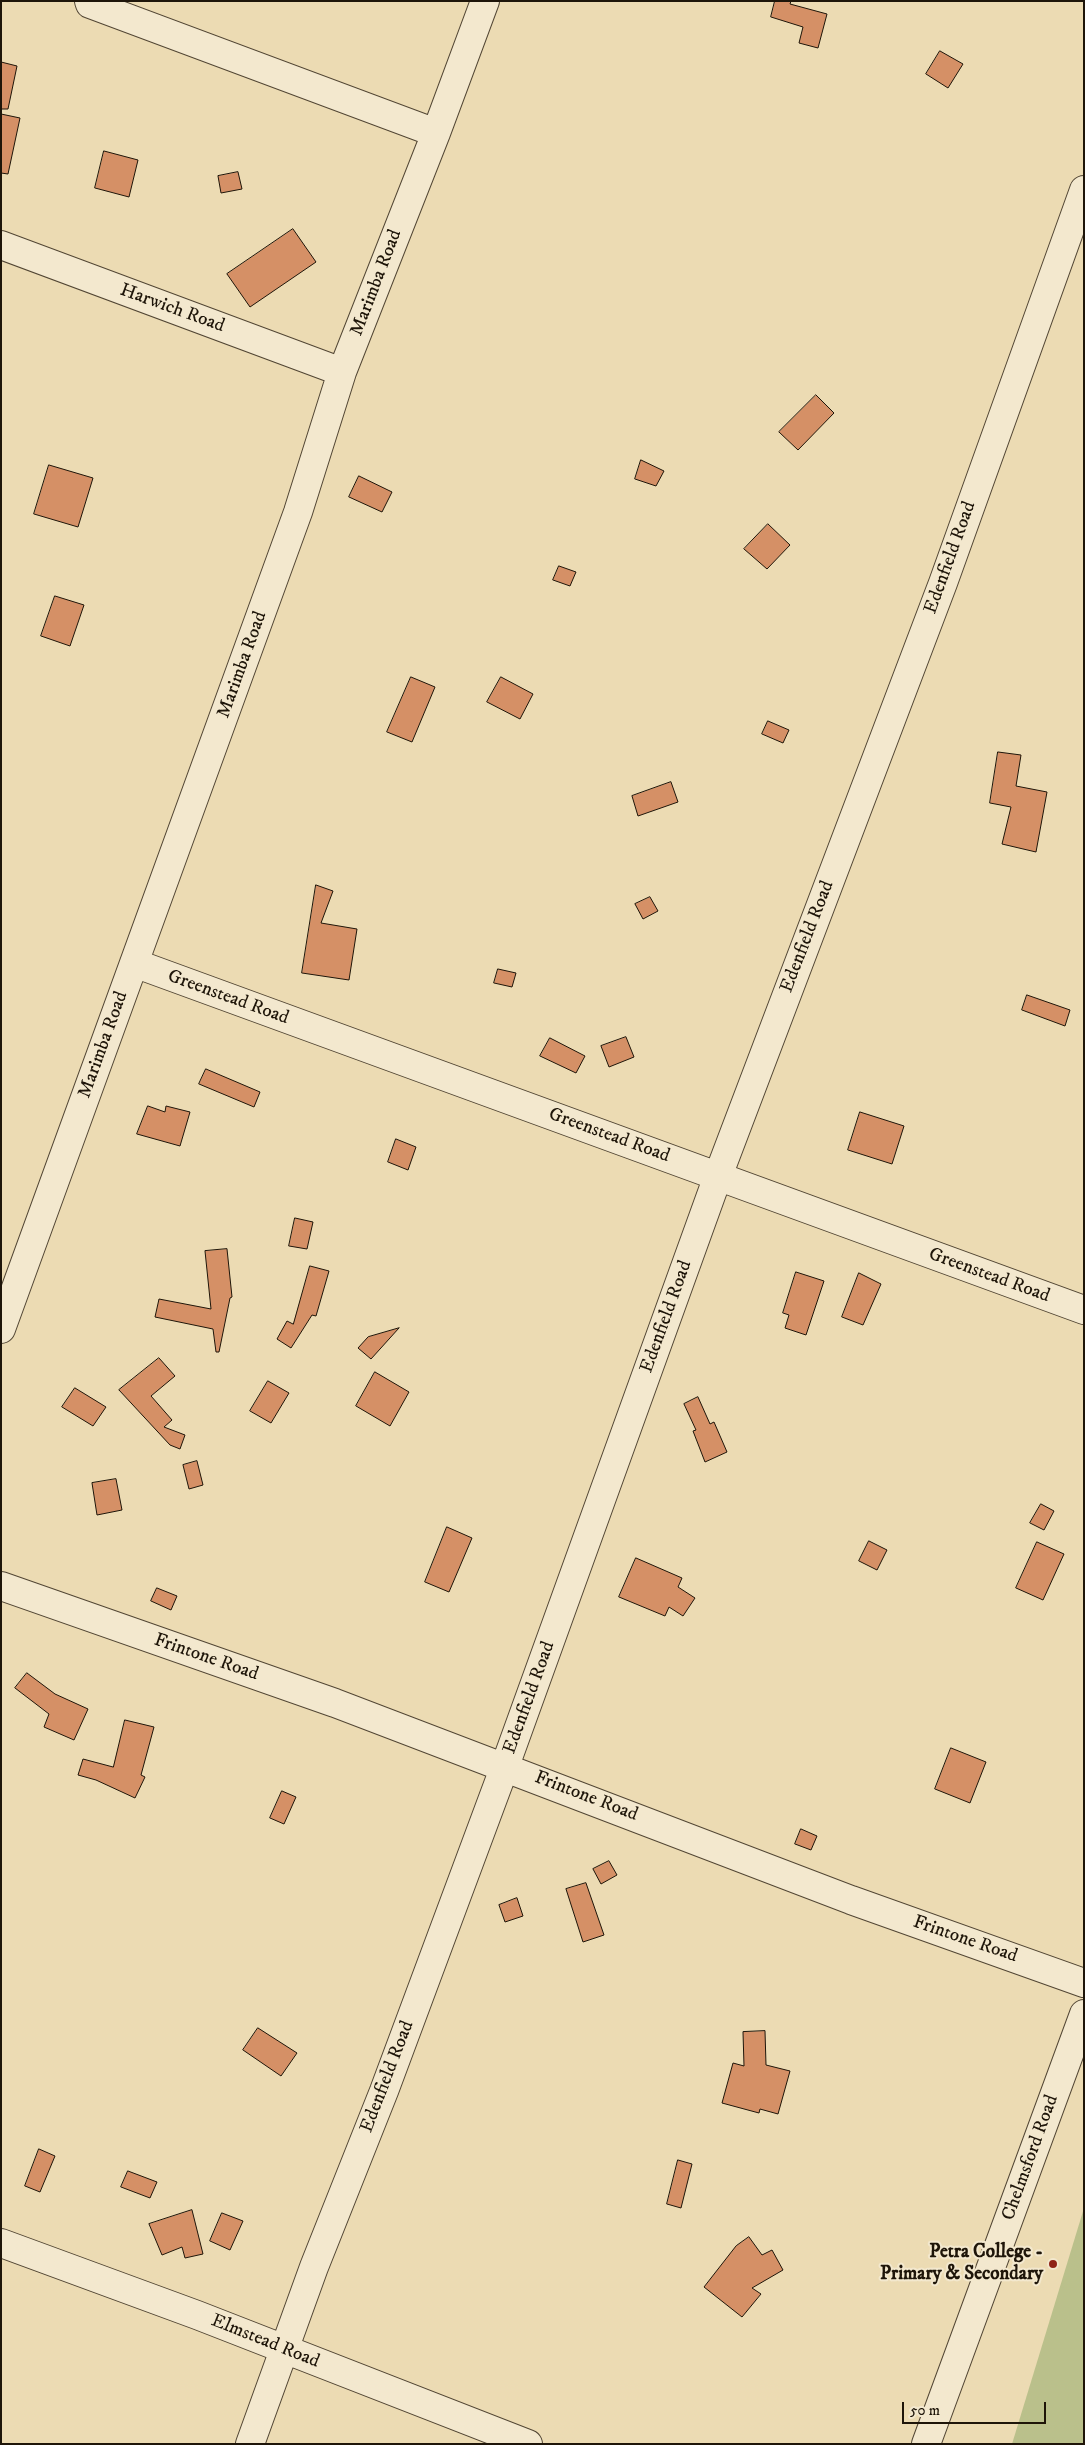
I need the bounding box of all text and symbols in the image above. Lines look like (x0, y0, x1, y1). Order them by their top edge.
street label: Marimba Road (346, 227, 408, 339)
street label: Harwich Road (116, 279, 228, 339)
street label: Edenfield Road (920, 499, 982, 617)
street label: Marimba Road (213, 608, 273, 722)
street label: Edenfield Road (776, 878, 840, 996)
street label: Greenstead Road (164, 966, 292, 1030)
street label: Marimba Road (74, 988, 134, 1102)
street label: Greenstead Road (545, 1104, 673, 1168)
street label: Greenstead Road (925, 1244, 1053, 1308)
street label: Edenfield Road (636, 1258, 698, 1376)
street label: Frintone Road (151, 1629, 261, 1687)
street label: Edenfield Road (499, 1639, 561, 1757)
street label: Frintone Road (531, 1767, 641, 1827)
street label: Frintone Road (910, 1911, 1020, 1969)
street label: Edenfield Road (356, 2018, 420, 2136)
street label: Chelmsford Road (998, 2092, 1064, 2224)
place label: Petra College - Primary & Secondary (880, 2242, 1043, 2286)
marker: Petra College - Primary & Secondary (1047, 2258, 1059, 2270)
street label: Elmstead Road (208, 2310, 322, 2374)
scale bar (905, 2392, 1049, 2424)
text: 50 m (910, 2401, 940, 2420)

